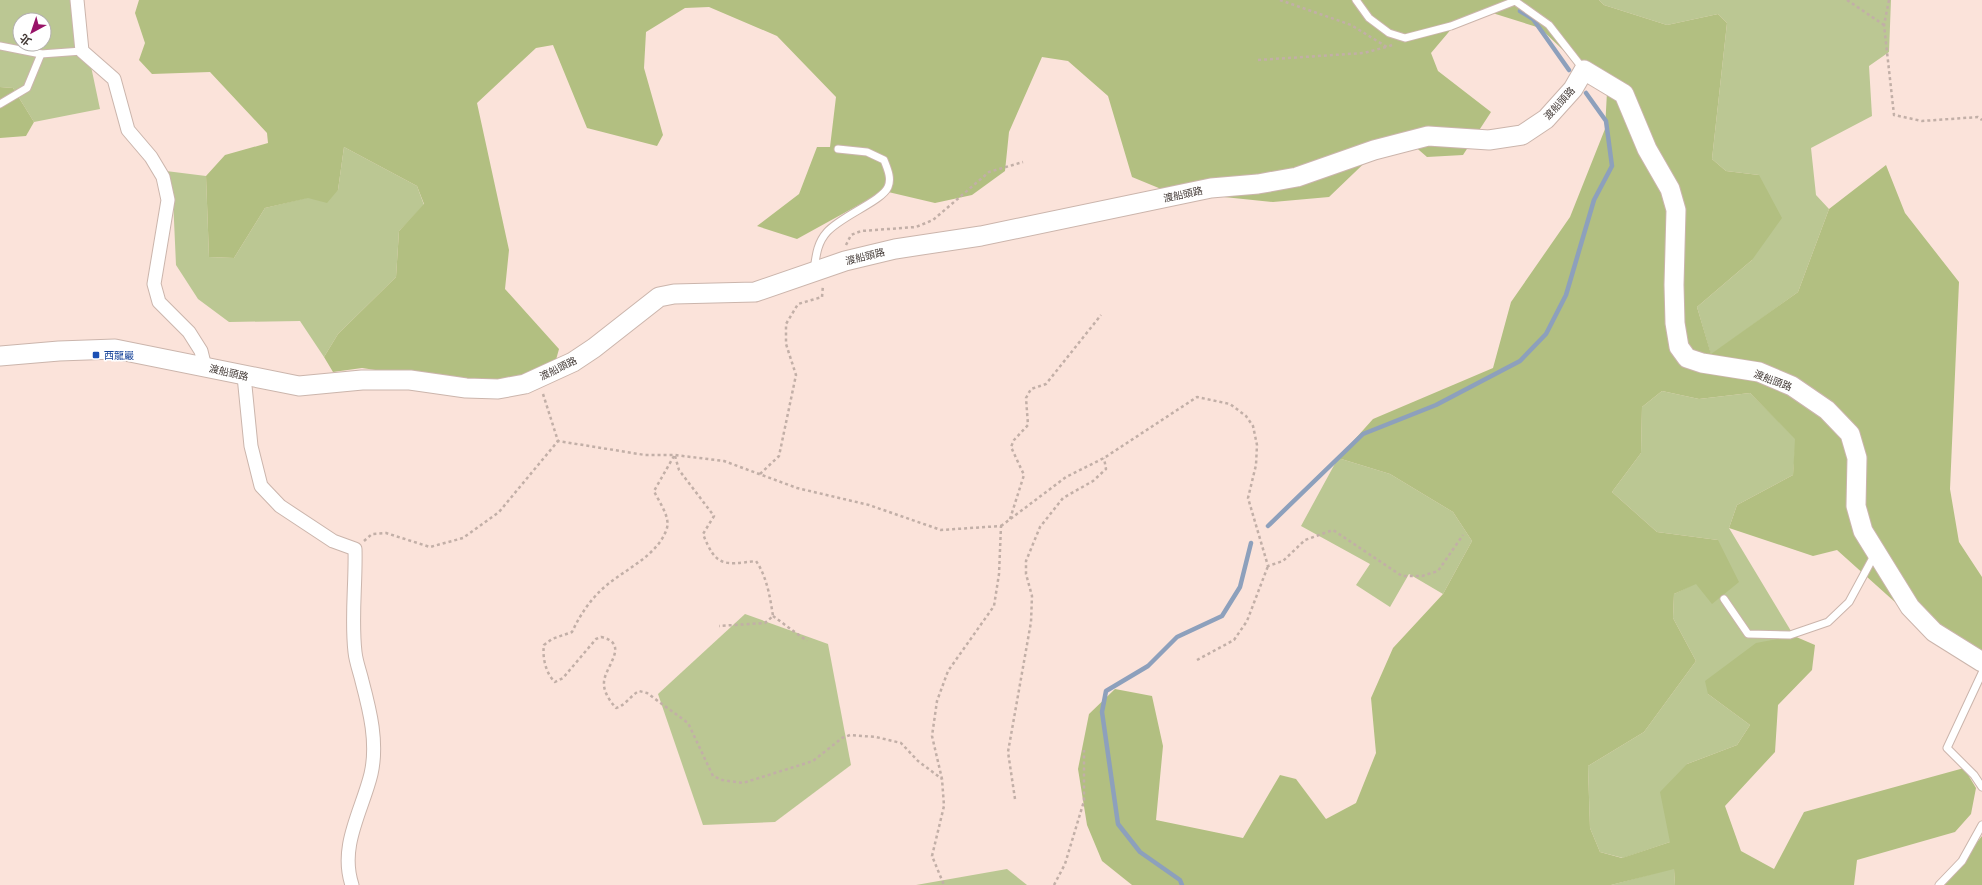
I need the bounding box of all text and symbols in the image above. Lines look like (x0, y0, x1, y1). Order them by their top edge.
north arrow (12, 12, 52, 52)
text: 北 (18, 32, 34, 48)
street label: 渡船頭路 (1541, 84, 1577, 122)
street label: 渡船頭路 (1162, 184, 1204, 204)
street label: 渡船頭路 (844, 245, 886, 267)
place label: 西龍巖 (104, 349, 134, 361)
marker: 西龍巖 (91, 350, 101, 360)
street label: 渡船頭路 (537, 354, 579, 382)
street label: 渡船頭路 (208, 362, 250, 382)
street label: 渡船頭路 (1752, 367, 1794, 393)

